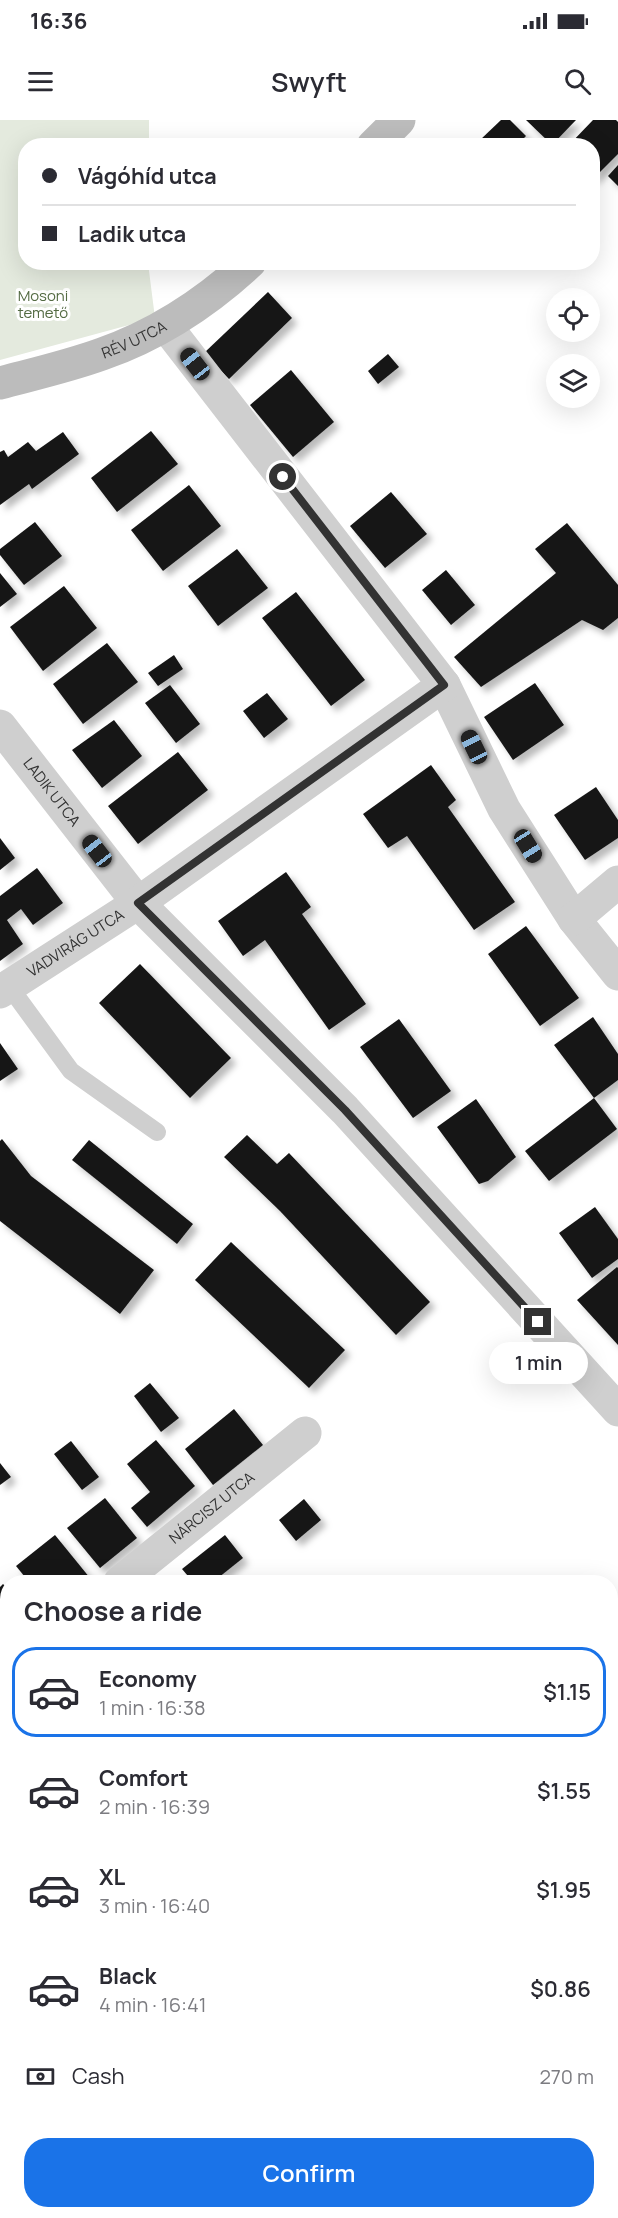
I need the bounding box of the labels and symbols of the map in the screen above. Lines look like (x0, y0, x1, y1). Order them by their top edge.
park label: Mosoni temető (18, 285, 68, 323)
street label: RÉV UTCA (98, 315, 171, 363)
car (177, 344, 213, 384)
route start (269, 463, 296, 490)
car (458, 727, 490, 767)
street label: LADIK UTCA (19, 753, 86, 831)
car (511, 826, 545, 866)
car (79, 831, 115, 871)
street label: VADVIRÁG UTCA (23, 904, 128, 982)
route end (524, 1308, 551, 1335)
callout: 1 min (488, 1343, 588, 1385)
street label: NÁRCISZ UTCA (164, 1466, 259, 1548)

